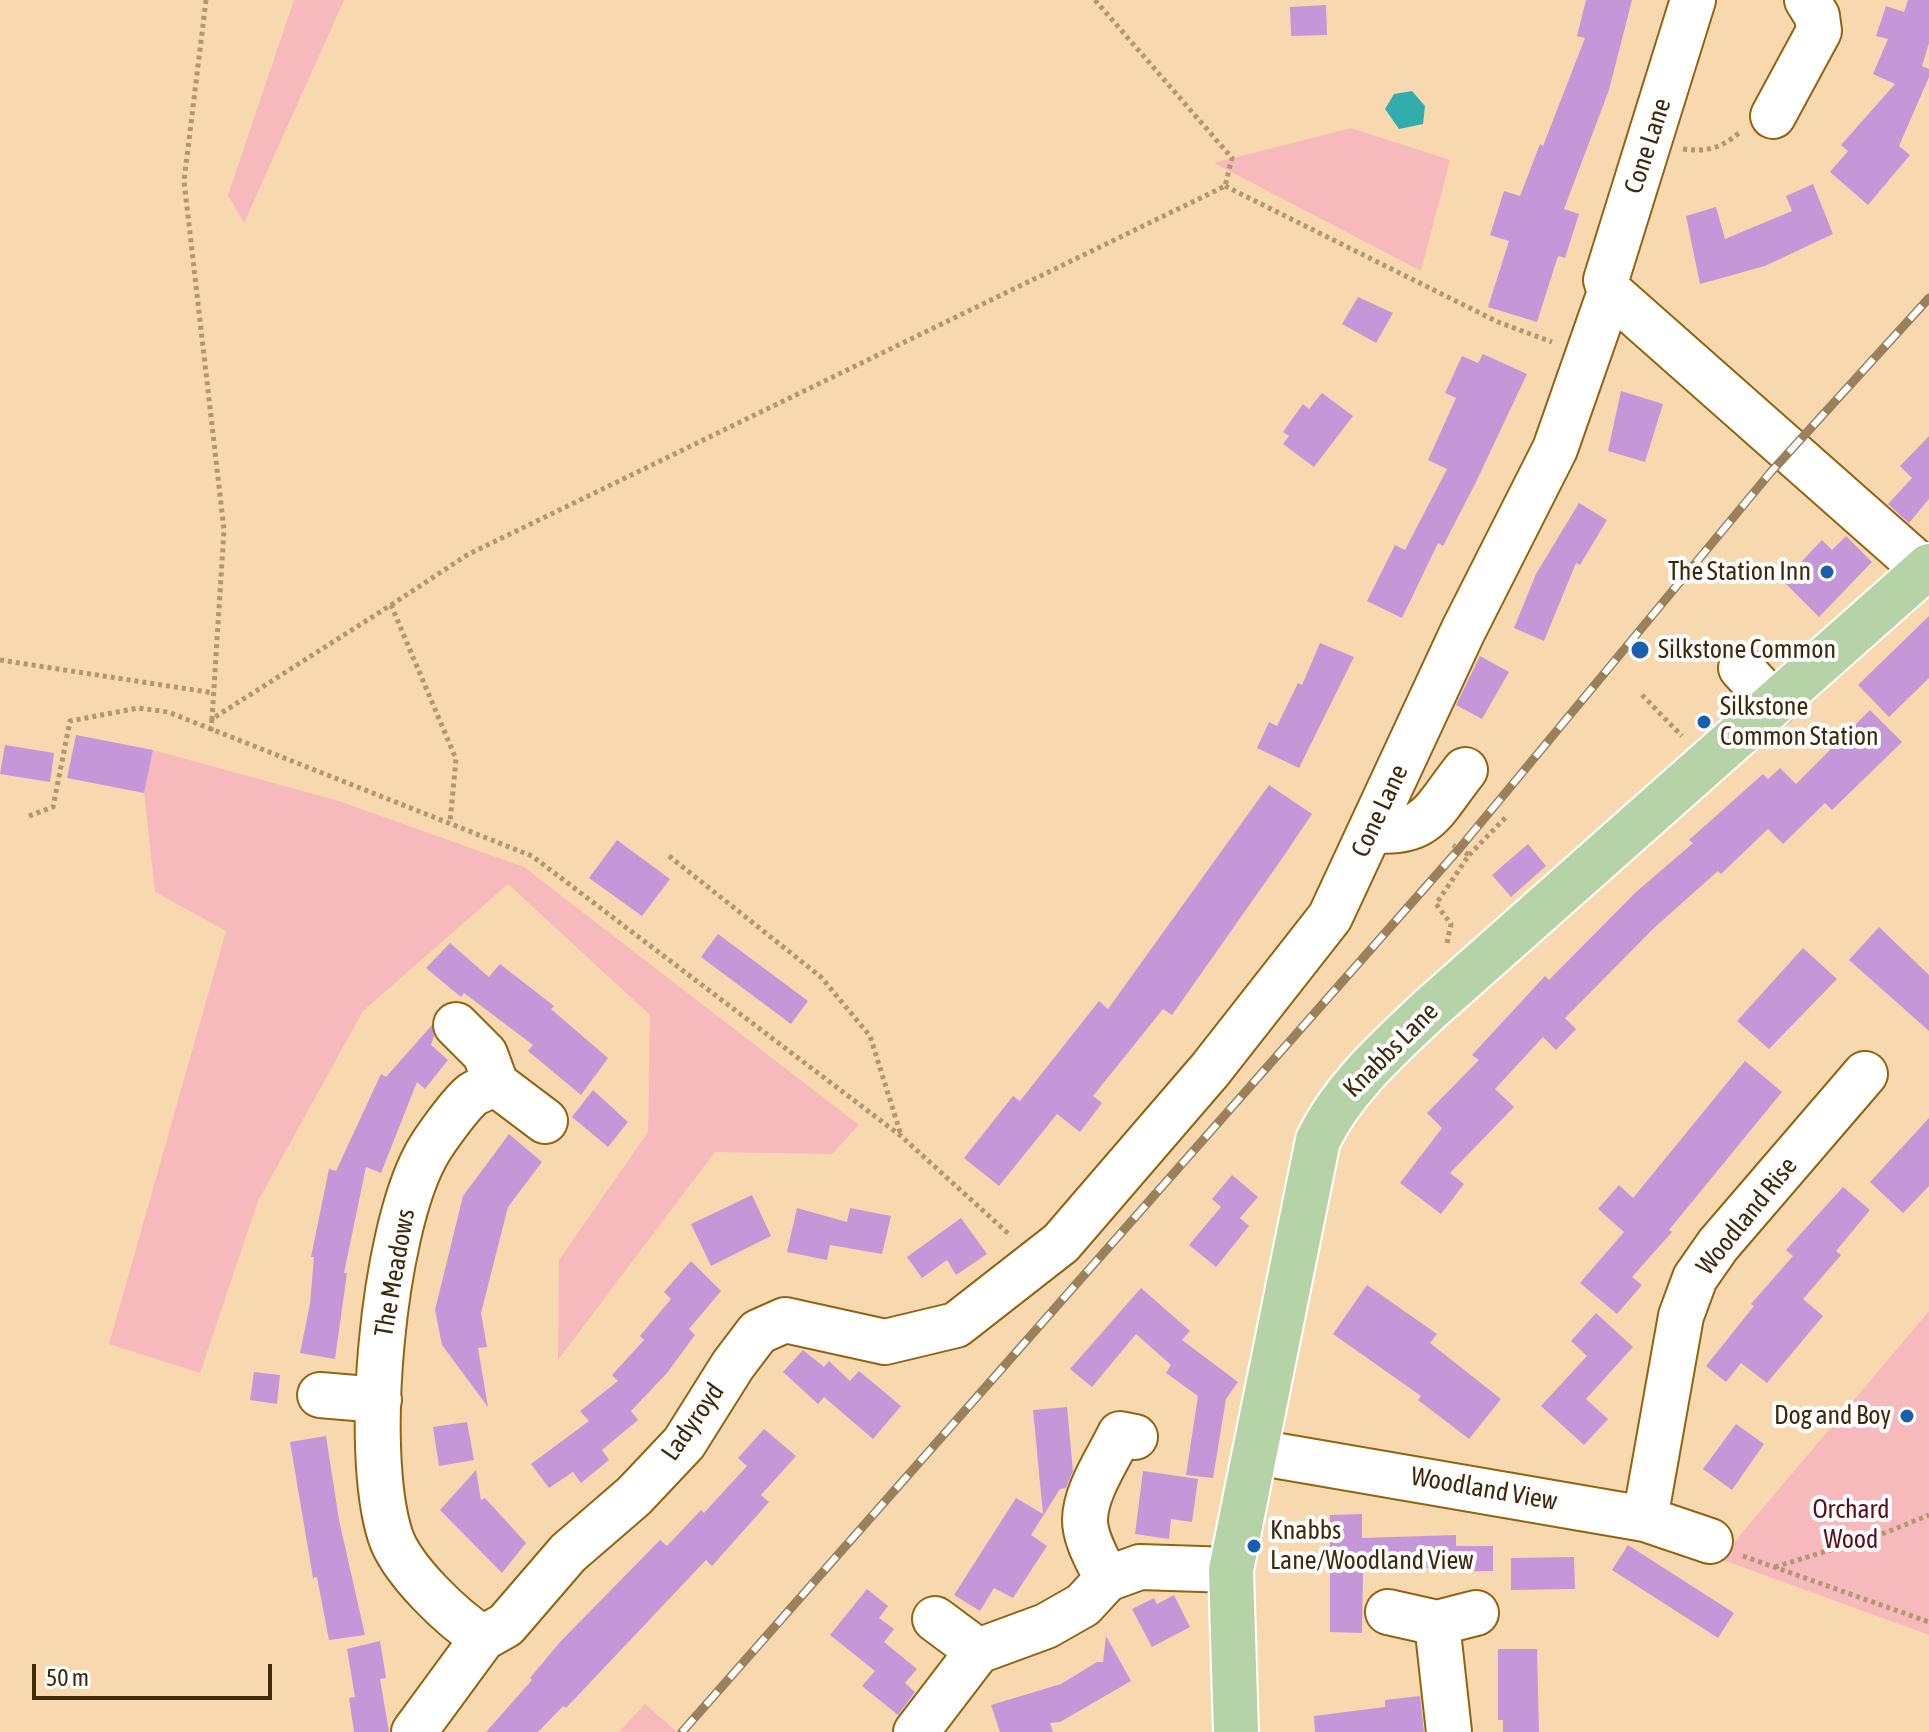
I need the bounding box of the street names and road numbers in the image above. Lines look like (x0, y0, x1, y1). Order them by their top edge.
street label: Cone Lane (1618, 94, 1678, 198)
street label: Cone Lane (1345, 760, 1415, 862)
street label: Knabbs Lane (1337, 996, 1445, 1104)
street label: Woodland Rise (1690, 1151, 1804, 1281)
street label: The Meadows (368, 1207, 422, 1339)
street label: Ladyroyd (655, 1377, 731, 1467)
street label: Woodland View (1408, 1461, 1560, 1517)

